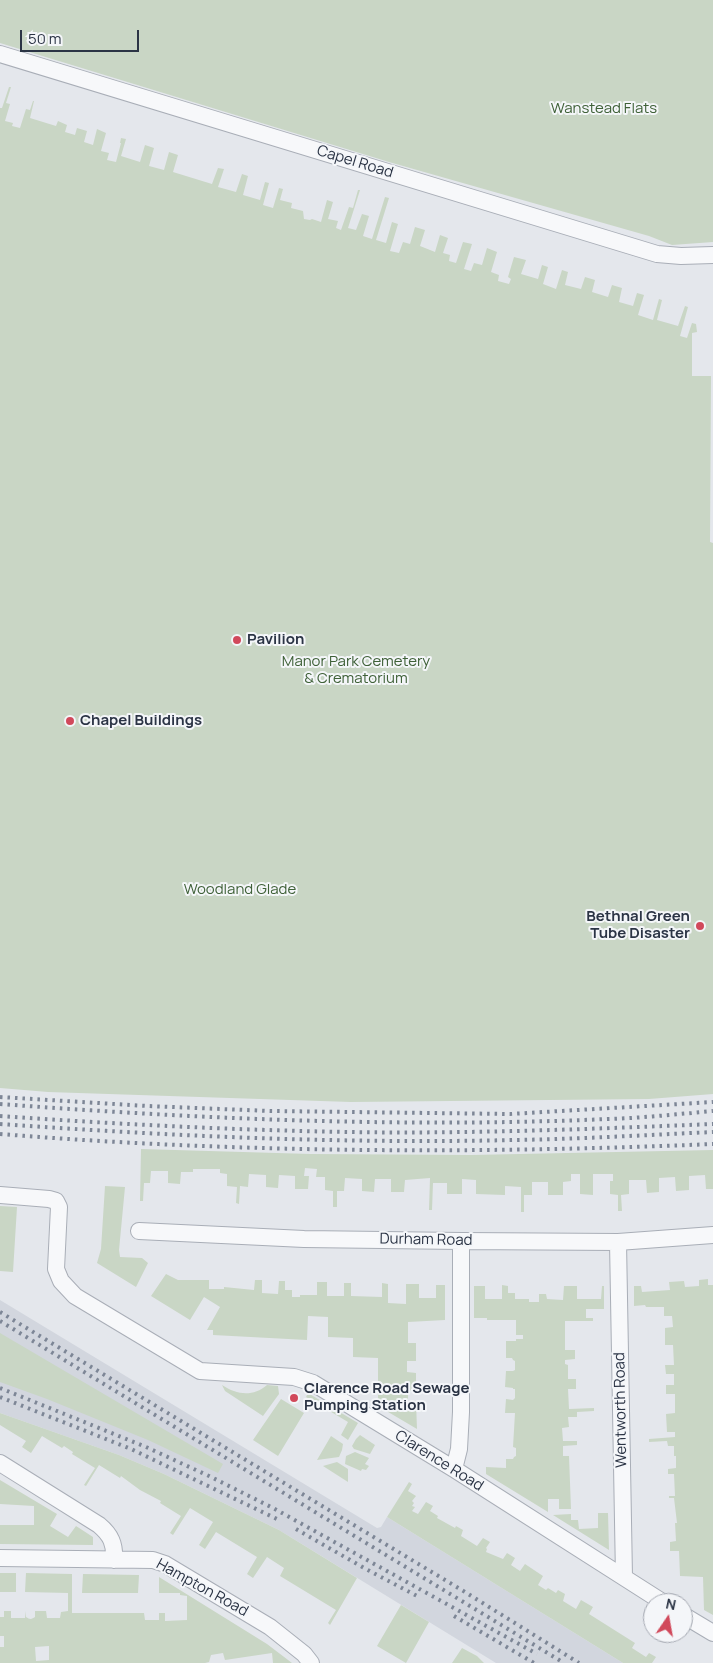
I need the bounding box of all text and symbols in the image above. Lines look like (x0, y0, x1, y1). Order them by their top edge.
scale bar (22, 20, 141, 52)
text: 50 m (28, 28, 62, 49)
park label: Wanstead Flats (551, 100, 657, 118)
street label: Capel Road (315, 142, 395, 182)
place label: Pavilion (247, 631, 304, 649)
marker: Pavilion (231, 634, 243, 646)
park label: Manor Park Cemetery & Crematorium (282, 653, 430, 688)
place label: Chapel Buildings (80, 712, 202, 730)
marker: Chapel Buildings (64, 715, 76, 727)
park label: Woodland Glade (184, 881, 296, 899)
place label: Bethnal Green Tube Disaster (586, 908, 690, 943)
marker: Bethnal Green Tube Disaster (694, 920, 706, 932)
street label: Durham Road (379, 1230, 473, 1250)
street label: Wentworth Road (611, 1352, 631, 1468)
place label: Clarence Road Sewage Pumping Station (304, 1380, 469, 1415)
marker: Clarence Road Sewage Pumping Station (288, 1392, 300, 1404)
street label: Clarence Road (392, 1427, 486, 1495)
street label: Hampton Road (153, 1555, 251, 1621)
north arrow (643, 1593, 693, 1643)
text: N (664, 1593, 678, 1614)

